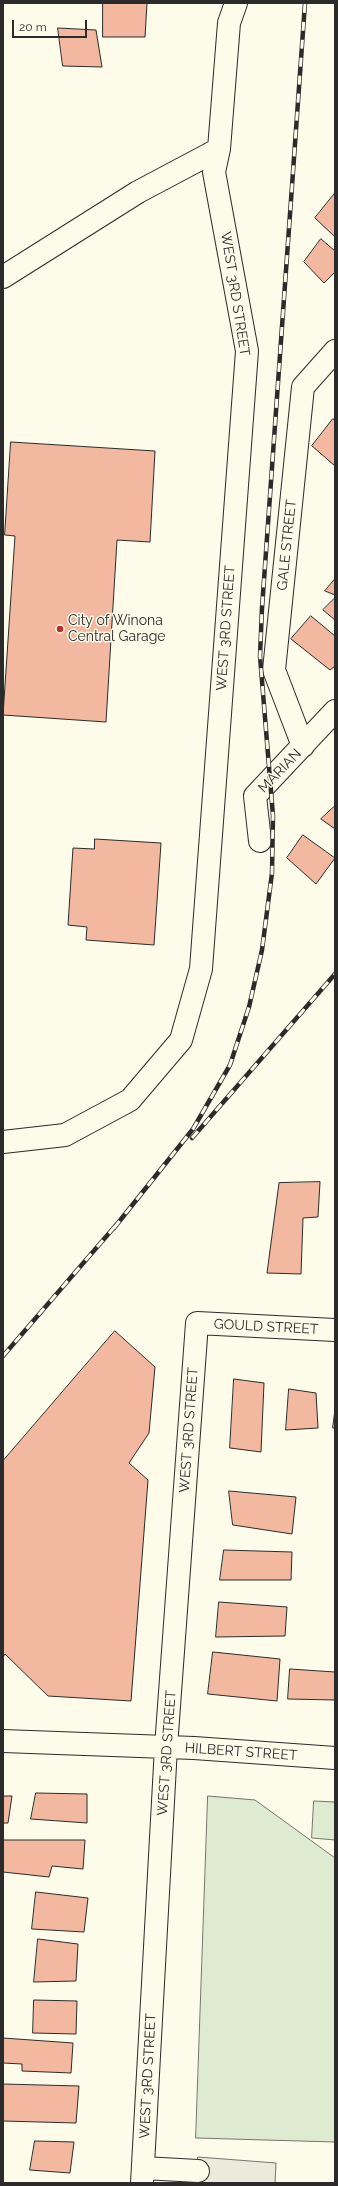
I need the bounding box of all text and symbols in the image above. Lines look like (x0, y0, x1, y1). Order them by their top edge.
scale bar (14, 12, 89, 38)
text: 20 m (19, 20, 47, 34)
street label: WEST 3RD STREET (217, 231, 253, 357)
street label: GALE STREET (274, 499, 300, 591)
street label: WEST 3RD STREET (213, 565, 239, 691)
place label: City of Winona Central Garage (68, 613, 166, 646)
marker: City of Winona Central Garage (55, 624, 65, 634)
street label: MARIAN (255, 746, 305, 796)
street label: GOULD STREET (213, 1316, 319, 1338)
street label: WEST 3RD STREET (176, 1367, 202, 1493)
street label: WEST 3RD STREET (154, 1690, 180, 1816)
street label: HILBERT STREET (184, 1740, 298, 1764)
street label: WEST 3RD STREET (136, 2013, 160, 2139)

